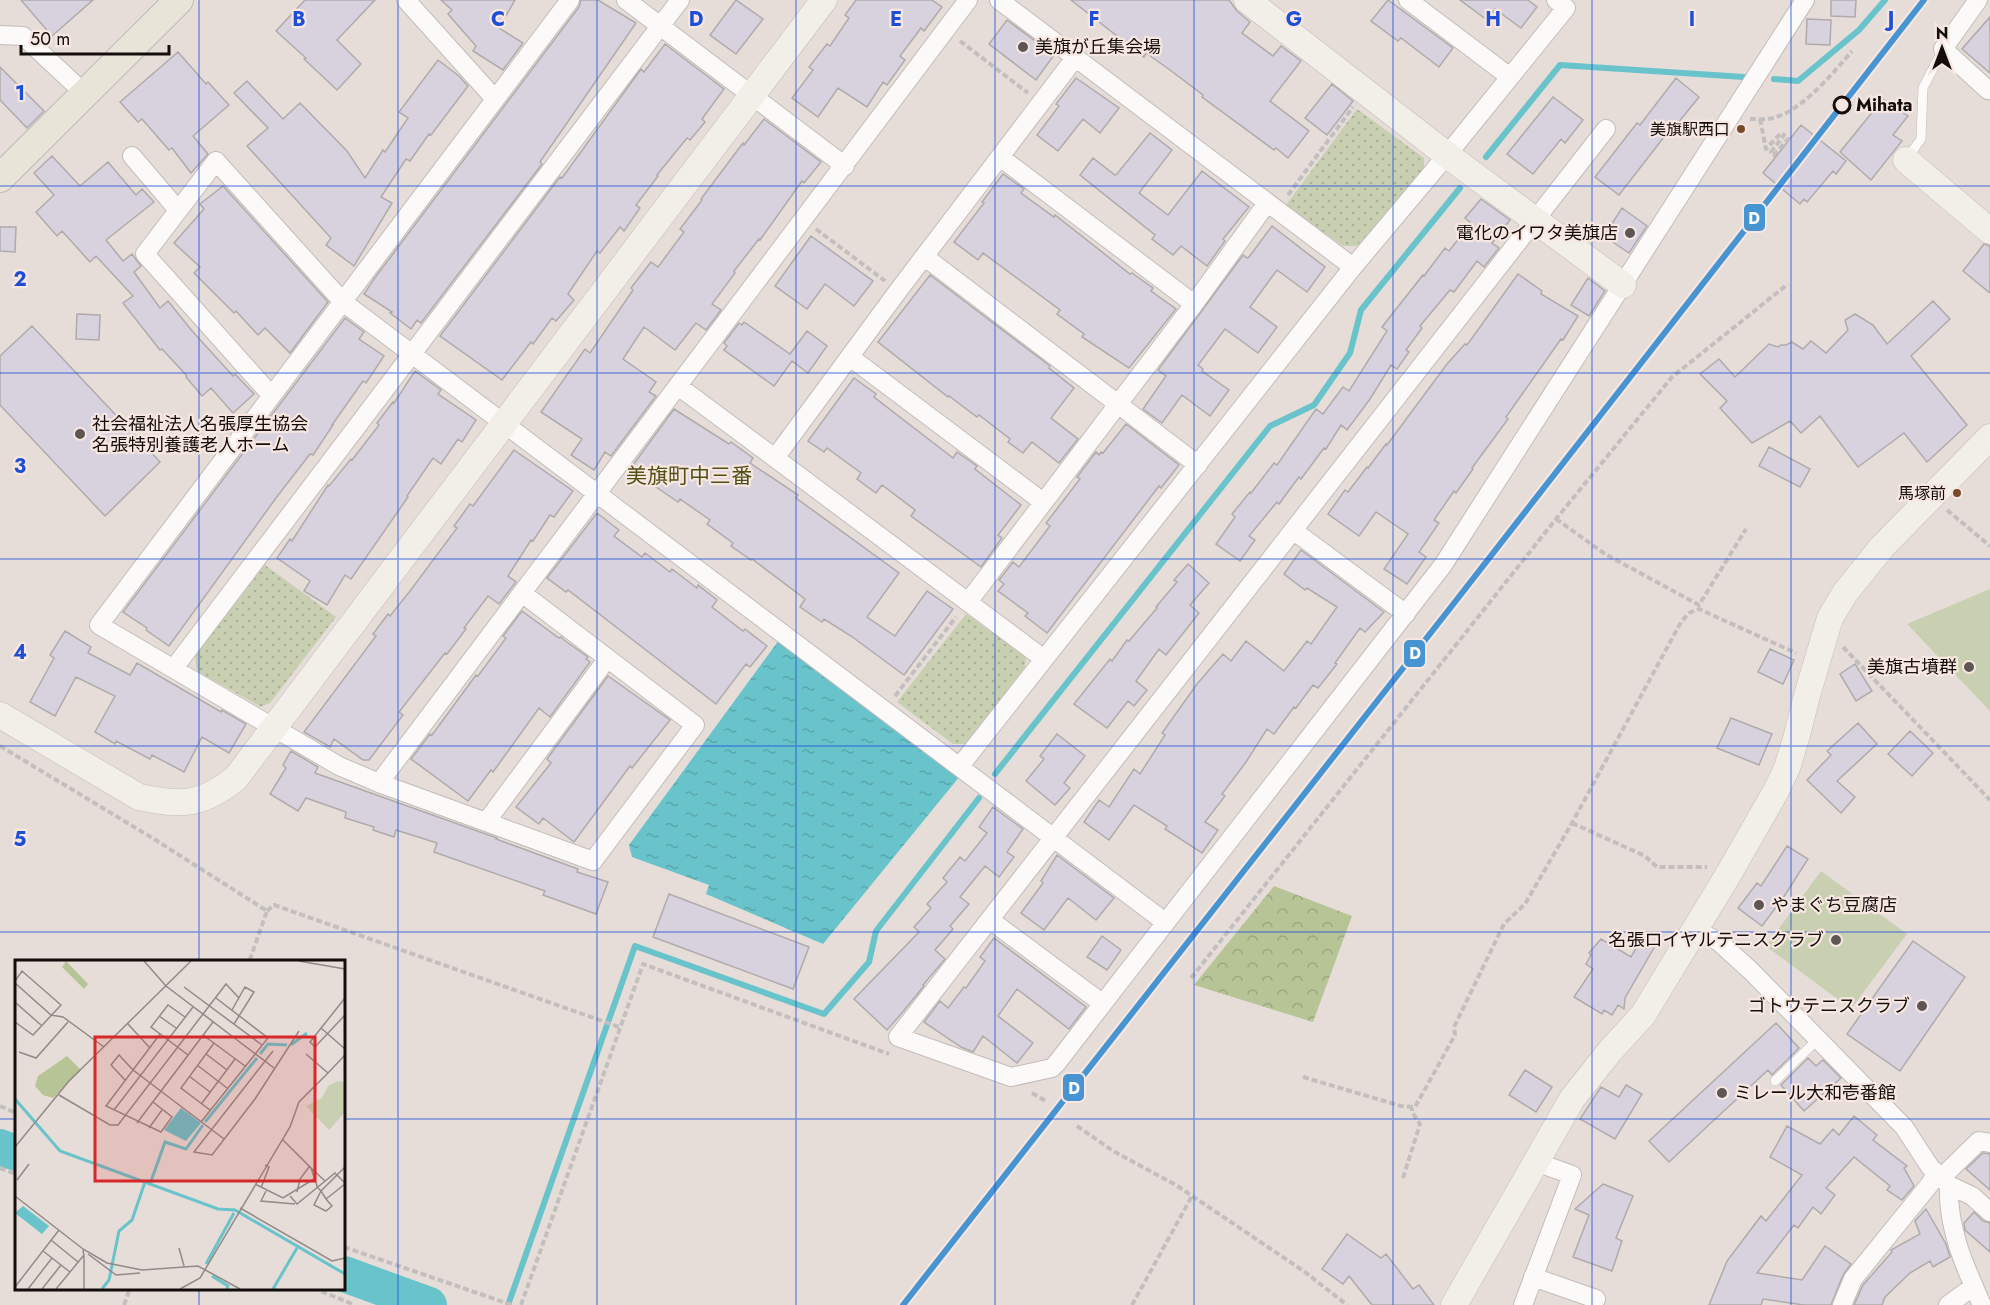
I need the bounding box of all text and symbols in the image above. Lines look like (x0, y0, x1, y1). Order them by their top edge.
text: B (292, 5, 306, 34)
text: C (491, 5, 505, 34)
text: D (689, 5, 703, 34)
text: E (890, 5, 902, 34)
text: F (1088, 5, 1100, 34)
text: G (1286, 5, 1302, 34)
text: H (1485, 5, 1501, 34)
text: I (1689, 5, 1695, 34)
text: J (1884, 5, 1894, 34)
scale bar (21, 18, 170, 56)
north arrow (1912, 18, 1972, 78)
text: N (1936, 22, 1948, 45)
text: 50 m (30, 26, 70, 52)
place label: 美旗が丘集会場 (1035, 34, 1161, 60)
marker: 美旗が丘集会場 (1016, 40, 1030, 54)
text: 1 (15, 79, 25, 108)
place label: Mihata (1856, 92, 1912, 118)
marker: Mihata (1833, 96, 1851, 114)
place label: 美旗駅西口 (1650, 118, 1730, 141)
marker: 美旗駅西口 (1735, 123, 1747, 135)
line badge: D (1743, 203, 1766, 232)
text: D (1748, 207, 1760, 230)
place label: 電化のイワタ美旗店 (1456, 220, 1618, 246)
marker: 電化のイワタ美旗店 (1623, 226, 1637, 240)
text: 2 (13, 265, 27, 294)
place label: 社会福祉法人名張厚生協会 名張特別養護老人ホーム (92, 411, 308, 458)
marker: 社会福祉法人名張厚生協会 名張特別養護老人ホーム (73, 427, 87, 441)
text: 3 (14, 452, 26, 481)
district label: 美旗町中三番 (626, 461, 752, 491)
place label: 馬塚前 (1898, 482, 1946, 505)
marker: 馬塚前 (1951, 487, 1963, 499)
text: 4 (13, 638, 27, 667)
line badge: D (1403, 639, 1426, 668)
text: D (1409, 642, 1421, 665)
place label: 美旗古墳群 (1867, 654, 1957, 680)
marker: 美旗古墳群 (1962, 660, 1976, 674)
text: 5 (14, 825, 27, 854)
place label: やまぐち豆腐店 (1771, 892, 1897, 918)
marker: やまぐち豆腐店 (1752, 898, 1766, 912)
place label: 名張ロイヤルテニスクラブ (1609, 927, 1824, 953)
marker: 名張ロイヤルテニスクラブ (1829, 933, 1843, 947)
inset map (15, 960, 345, 1290)
place label: ゴトウテニスクラブ (1748, 993, 1910, 1019)
marker: ゴトウテニスクラブ (1915, 999, 1929, 1013)
line badge: D (1062, 1073, 1085, 1102)
text: D (1068, 1077, 1080, 1100)
place label: ミレール大和壱番館 (1734, 1080, 1896, 1106)
marker: ミレール大和壱番館 (1715, 1086, 1729, 1100)

